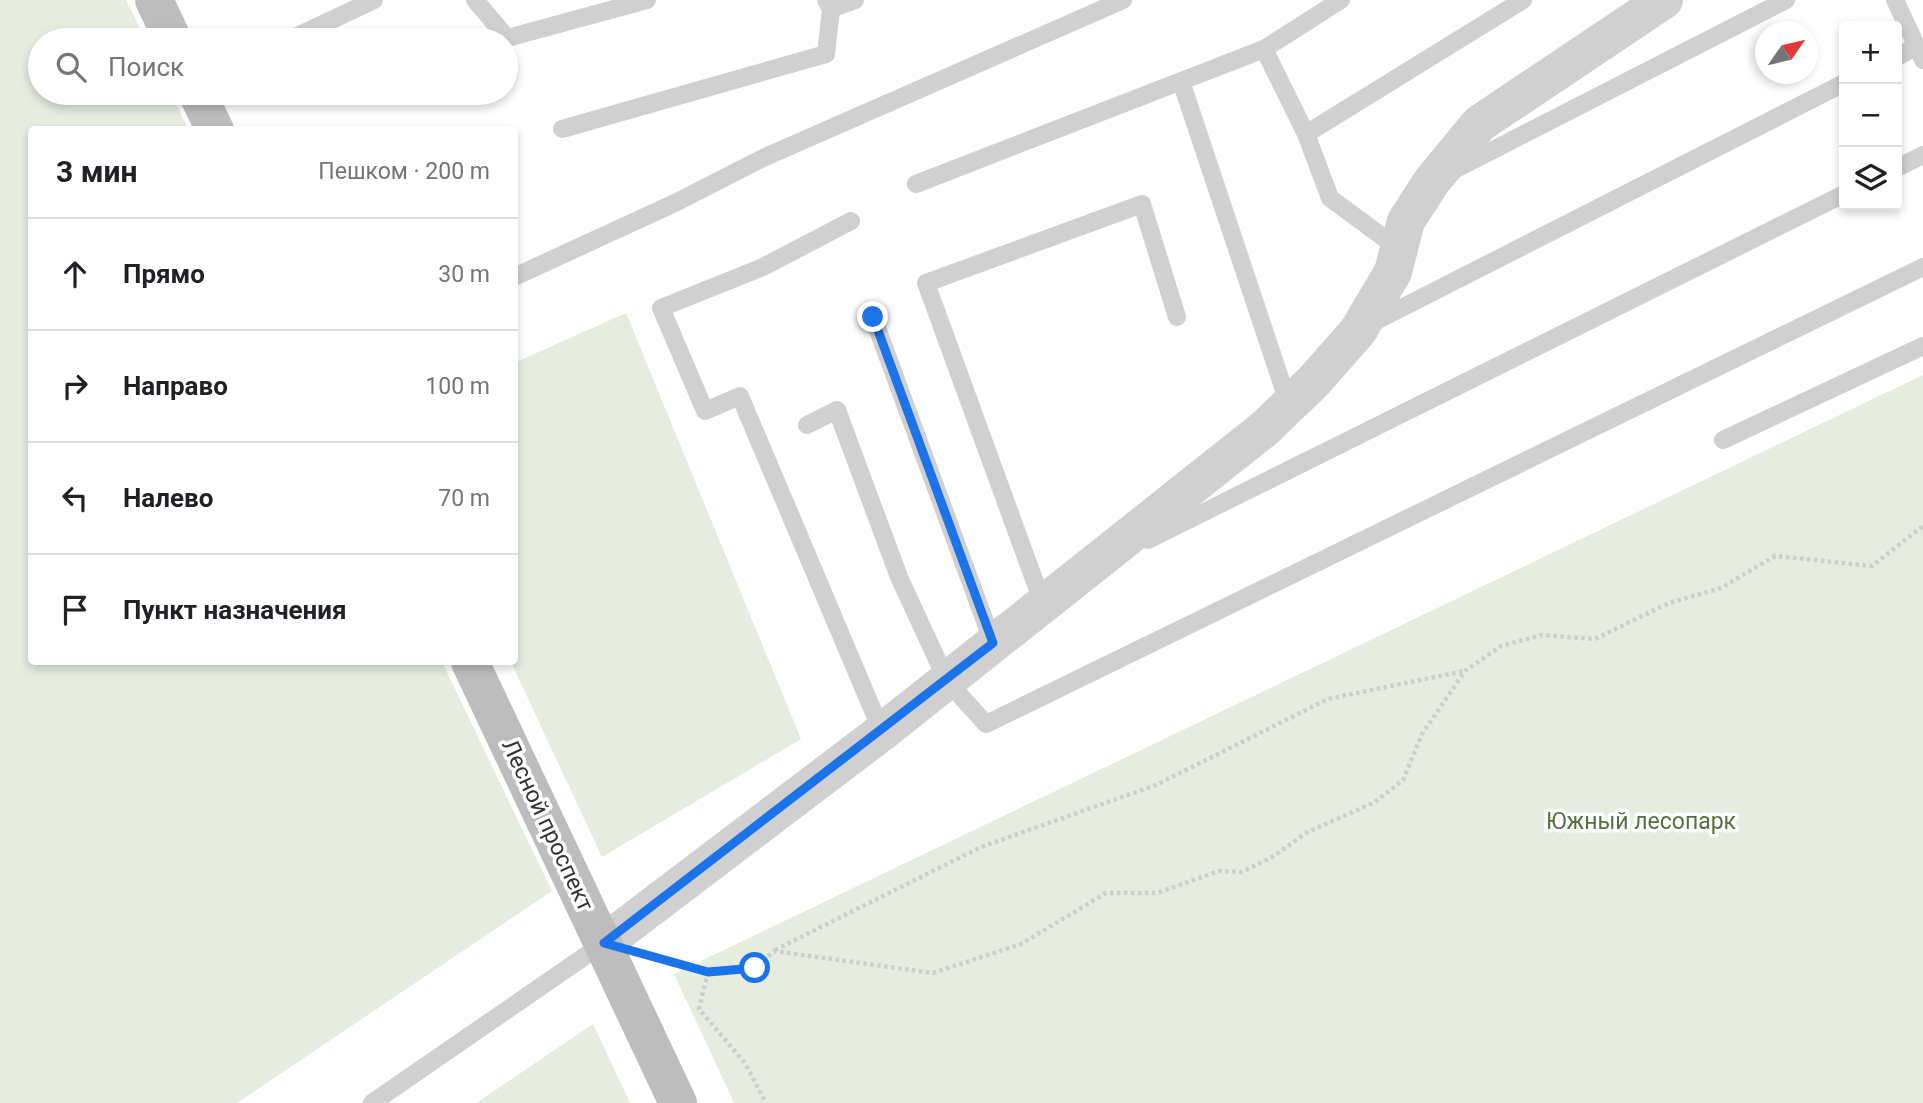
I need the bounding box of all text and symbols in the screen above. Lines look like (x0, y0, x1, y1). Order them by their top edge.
north arrow (1755, 21, 1818, 84)
map controls (1839, 21, 1902, 210)
button: + (1839, 21, 1902, 84)
search box (28, 28, 518, 105)
icon: search (52, 48, 90, 86)
text: Поиск (108, 52, 184, 82)
button: − (1839, 84, 1902, 147)
button: layers (1839, 147, 1902, 210)
text: 3 мин (56, 154, 137, 189)
text: Пешком · 200 m (318, 158, 490, 185)
icon: ahead (56, 255, 94, 293)
text: Прямо (123, 259, 205, 289)
text: 30 m (438, 261, 490, 288)
route end (857, 301, 888, 332)
icon: right (56, 367, 94, 405)
text: Направо (123, 371, 228, 401)
text: 100 m (425, 373, 490, 400)
icon: left (56, 479, 94, 517)
text: Налево (123, 483, 213, 513)
text: 70 m (438, 485, 490, 512)
icon: arrive (56, 591, 94, 629)
text: Пункт назначения (123, 595, 347, 625)
street label: Лесной проспект (496, 735, 599, 915)
park label: Южный лесопарк (1546, 808, 1737, 835)
route start (739, 952, 770, 983)

